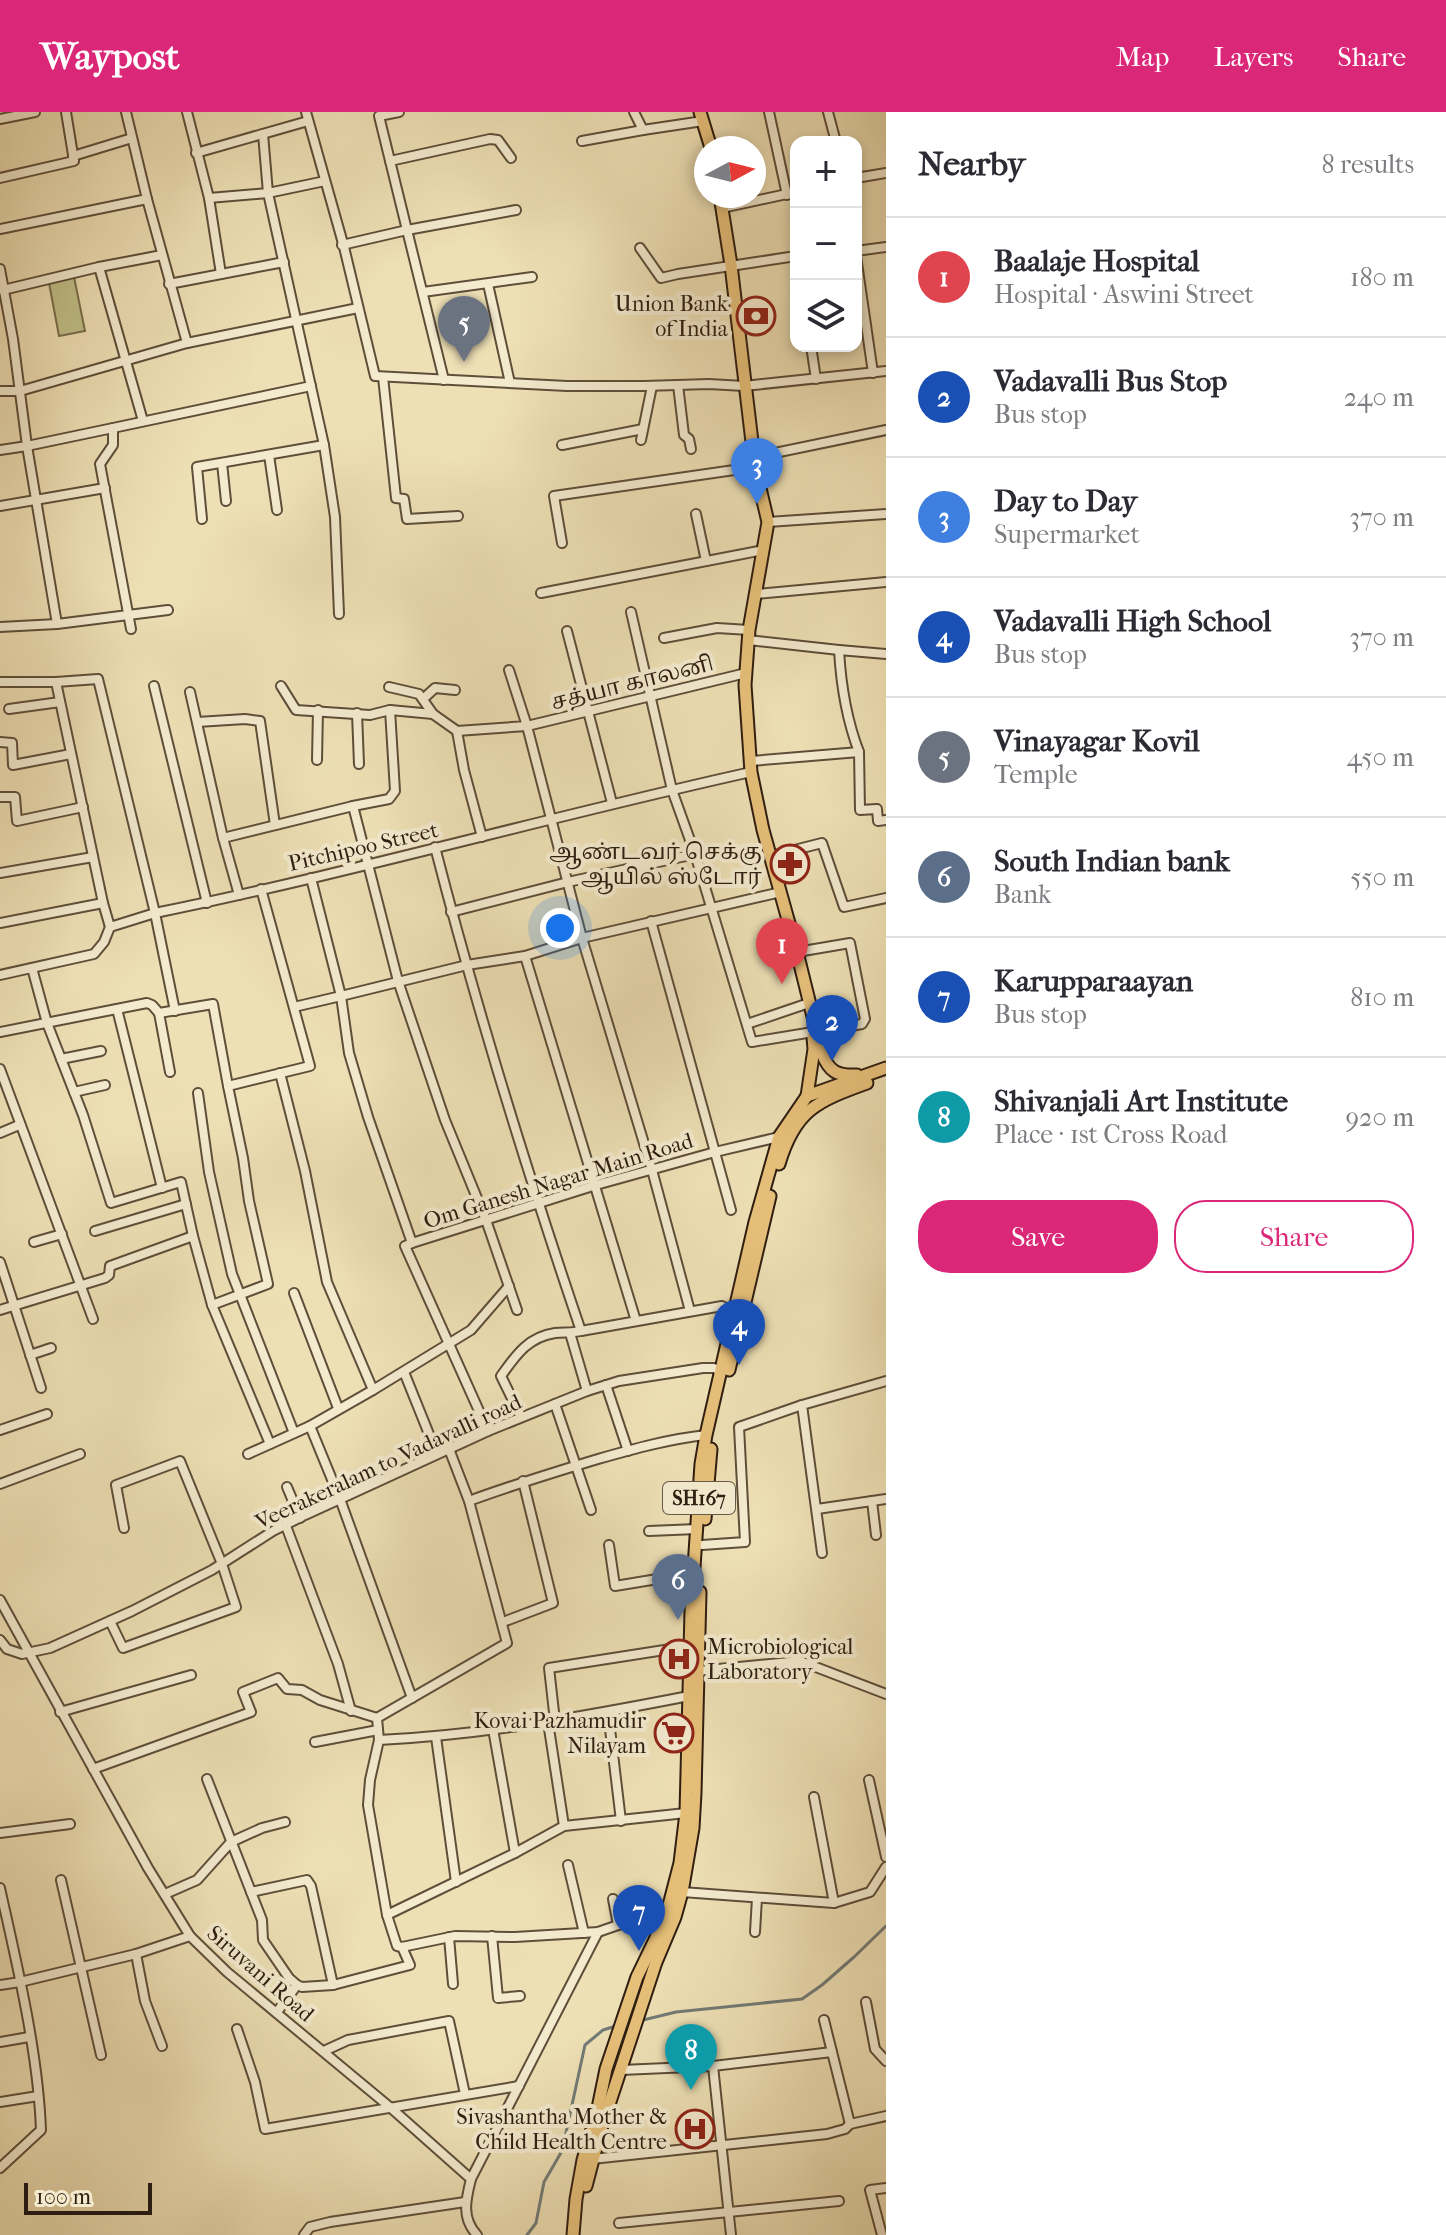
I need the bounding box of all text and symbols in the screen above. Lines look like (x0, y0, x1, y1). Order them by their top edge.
text: Waypost (40, 34, 179, 79)
text: Map (1116, 40, 1169, 73)
text: Layers (1213, 40, 1293, 73)
text: Share (1337, 40, 1406, 73)
north arrow (694, 136, 766, 208)
map controls (790, 136, 862, 352)
button: + (790, 136, 862, 208)
text: Nearby (918, 144, 1025, 184)
text: 8 results (1321, 149, 1414, 180)
button: − (790, 208, 862, 280)
text: Baalaje Hospital (994, 244, 1200, 279)
text: 1 (939, 262, 949, 293)
text: 180 m (1350, 262, 1414, 293)
text: Hospital · Aswini Street (994, 279, 1254, 310)
button: layers (790, 280, 862, 352)
place label: Union Bank of India (615, 291, 729, 342)
bank icon: Union Bank of India (735, 295, 777, 337)
pin: 5 (438, 296, 490, 362)
text: Vadavalli Bus Stop (994, 364, 1227, 399)
text: 2 (937, 382, 951, 413)
text: 240 m (1344, 382, 1414, 413)
text: Bus stop (994, 399, 1087, 430)
pin: 3 (731, 438, 783, 504)
text: Day to Day (994, 484, 1137, 519)
text: 3 (939, 502, 949, 533)
text: 370 m (1349, 502, 1414, 533)
text: Supermarket (994, 519, 1140, 550)
text: Vadavalli High School (994, 604, 1271, 639)
text: 4 (936, 622, 952, 653)
text: 370 m (1349, 622, 1414, 653)
text: Bus stop (994, 639, 1087, 670)
street label: சத்யா காலனி (548, 650, 716, 716)
text: Vinayagar Kovil (994, 724, 1200, 759)
text: 5 (938, 742, 950, 773)
text: 450 m (1347, 742, 1414, 773)
text: Temple (994, 759, 1078, 790)
street label: Pitchipoo Street (286, 817, 441, 877)
place label: ஆண்டவர் செக்கு ஆயில் ஸ்டோர் (549, 839, 763, 895)
pharmacy icon: ஆண்டவர் செக்கு ஆயில் ஸ்டோர் (769, 843, 811, 885)
text: South Indian bank (994, 844, 1230, 879)
text: 6 (937, 862, 951, 893)
text: 550 m (1350, 862, 1414, 893)
text: Bank (994, 879, 1051, 910)
your location (540, 908, 580, 948)
pin: 1 (756, 918, 808, 984)
text: Karupparaayan (994, 964, 1193, 999)
text: 7 (938, 982, 950, 1013)
text: 810 m (1350, 982, 1414, 1013)
pin: 2 (806, 995, 858, 1061)
text: Bus stop (994, 999, 1087, 1030)
text: Shivanjali Art Institute (994, 1084, 1288, 1119)
text: 8 (937, 1102, 951, 1133)
text: 920 m (1345, 1102, 1414, 1133)
text: Place · 1st Cross Road (994, 1119, 1228, 1150)
street label: Om Ganesh Nagar Main Road (420, 1127, 697, 1234)
button: Save (918, 1200, 1158, 1273)
button: Share (1174, 1200, 1414, 1273)
pin: 4 (713, 1299, 765, 1365)
street label: Veerakeralam to Vadavalli road (250, 1388, 527, 1536)
road number: SH167 (663, 1482, 735, 1514)
pin: 6 (652, 1554, 704, 1620)
place label: Microbiological Laboratory (707, 1634, 853, 1685)
hospital icon: Microbiological Laboratory (658, 1638, 700, 1680)
place label: Kovai Pazhamudir Nilayam (474, 1708, 647, 1759)
supermarket icon: Kovai Pazhamudir Nilayam (653, 1712, 695, 1754)
pin: 7 (613, 1885, 665, 1951)
street label: Siruvani Road (201, 1920, 320, 2028)
pin: 8 (665, 2024, 717, 2090)
place label: Sivashantha Mother & Child Health Centre (456, 2104, 667, 2155)
hospital icon: Sivashantha Mother & Child Health Centre (674, 2108, 716, 2150)
scale bar (24, 2179, 152, 2215)
text: 100 m (36, 2184, 91, 2210)

